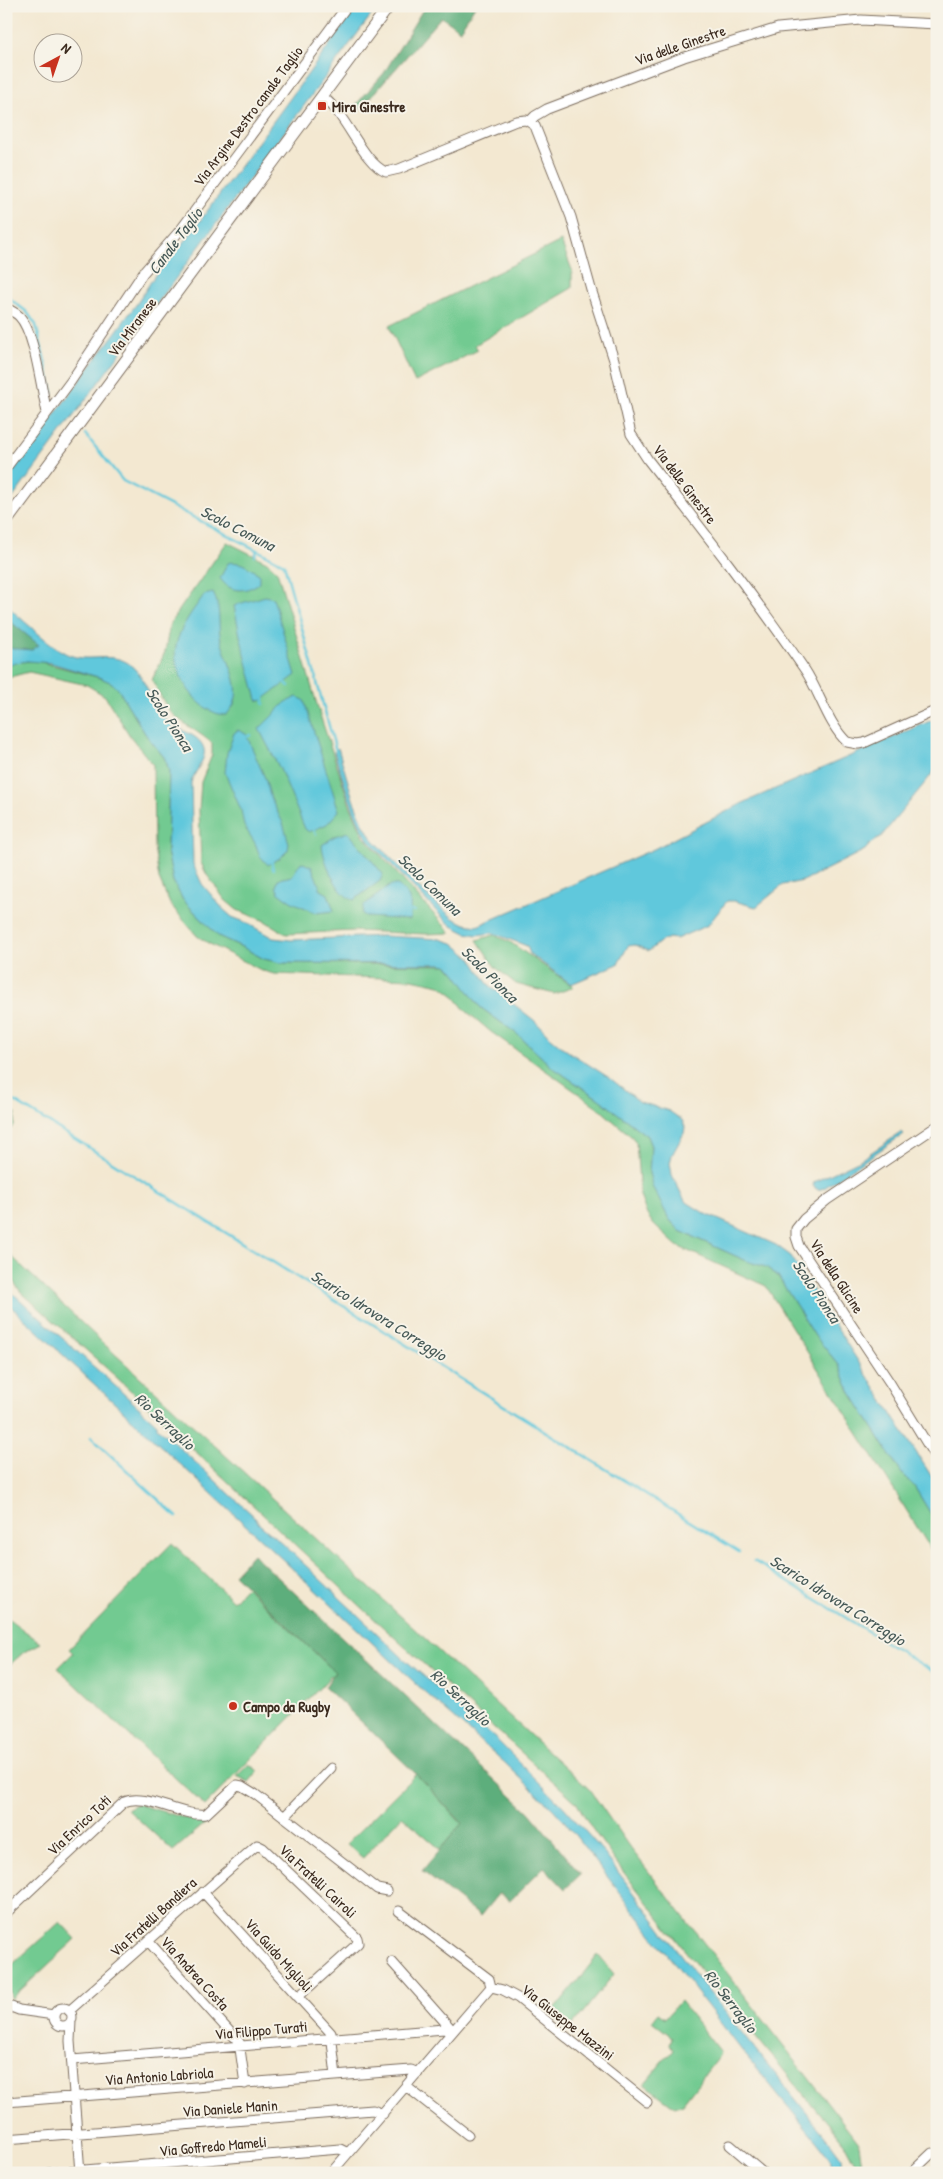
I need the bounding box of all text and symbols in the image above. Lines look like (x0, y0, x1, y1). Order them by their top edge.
street label: Via delle Ginestre (632, 20, 728, 70)
north arrow (32, 32, 82, 82)
text: N (58, 38, 76, 58)
street label: Via Argine Destro canale Taglio (188, 42, 308, 190)
place label: Mira Ginestre (332, 96, 405, 117)
marker: Mira Ginestre (316, 100, 328, 112)
water label: Canale Taglio (143, 202, 208, 279)
street label: Via Miranese (103, 293, 161, 361)
street label: Via delle Ginestre (648, 440, 722, 528)
water label: Scolo Comuna (197, 500, 280, 557)
water label: Scolo Pionca (141, 683, 200, 757)
water label: Scolo Comuna (393, 848, 468, 921)
water label: Scolo Pionca (457, 941, 524, 1008)
street label: Via della Glicine (805, 1235, 869, 1317)
water label: Scolo Pionca (788, 1255, 847, 1328)
water label: Scarico Idrovora Correggio (307, 1264, 452, 1366)
water label: Rio Serraglio (130, 1387, 201, 1456)
water label: Scarico Idrovora Correggio (766, 1549, 911, 1651)
water label: Rio Serraglio (426, 1663, 497, 1732)
place label: Campo da Rugby (243, 1696, 331, 1718)
marker: Campo da Rugby (227, 1700, 239, 1712)
street label: Via Enrico Toti (42, 1790, 116, 1860)
street label: Via Fratelli Cairoli (274, 1839, 362, 1923)
street label: Via Fratelli Bandiera (105, 1872, 201, 1962)
street label: Via Guido Miglioli (240, 1914, 318, 1996)
street label: Via Andrea Costa (156, 1931, 234, 2015)
water label: Rio Serraglio (699, 1965, 764, 2038)
street label: Via Giuseppe Mazzini (517, 1979, 619, 2065)
street label: Via Filippo Turati (214, 2015, 308, 2045)
street label: Via Antonio Labriola (104, 2062, 214, 2090)
street label: Via Daniele Manin (182, 2094, 279, 2122)
street label: Via Goffredo Mameli (158, 2131, 268, 2161)

